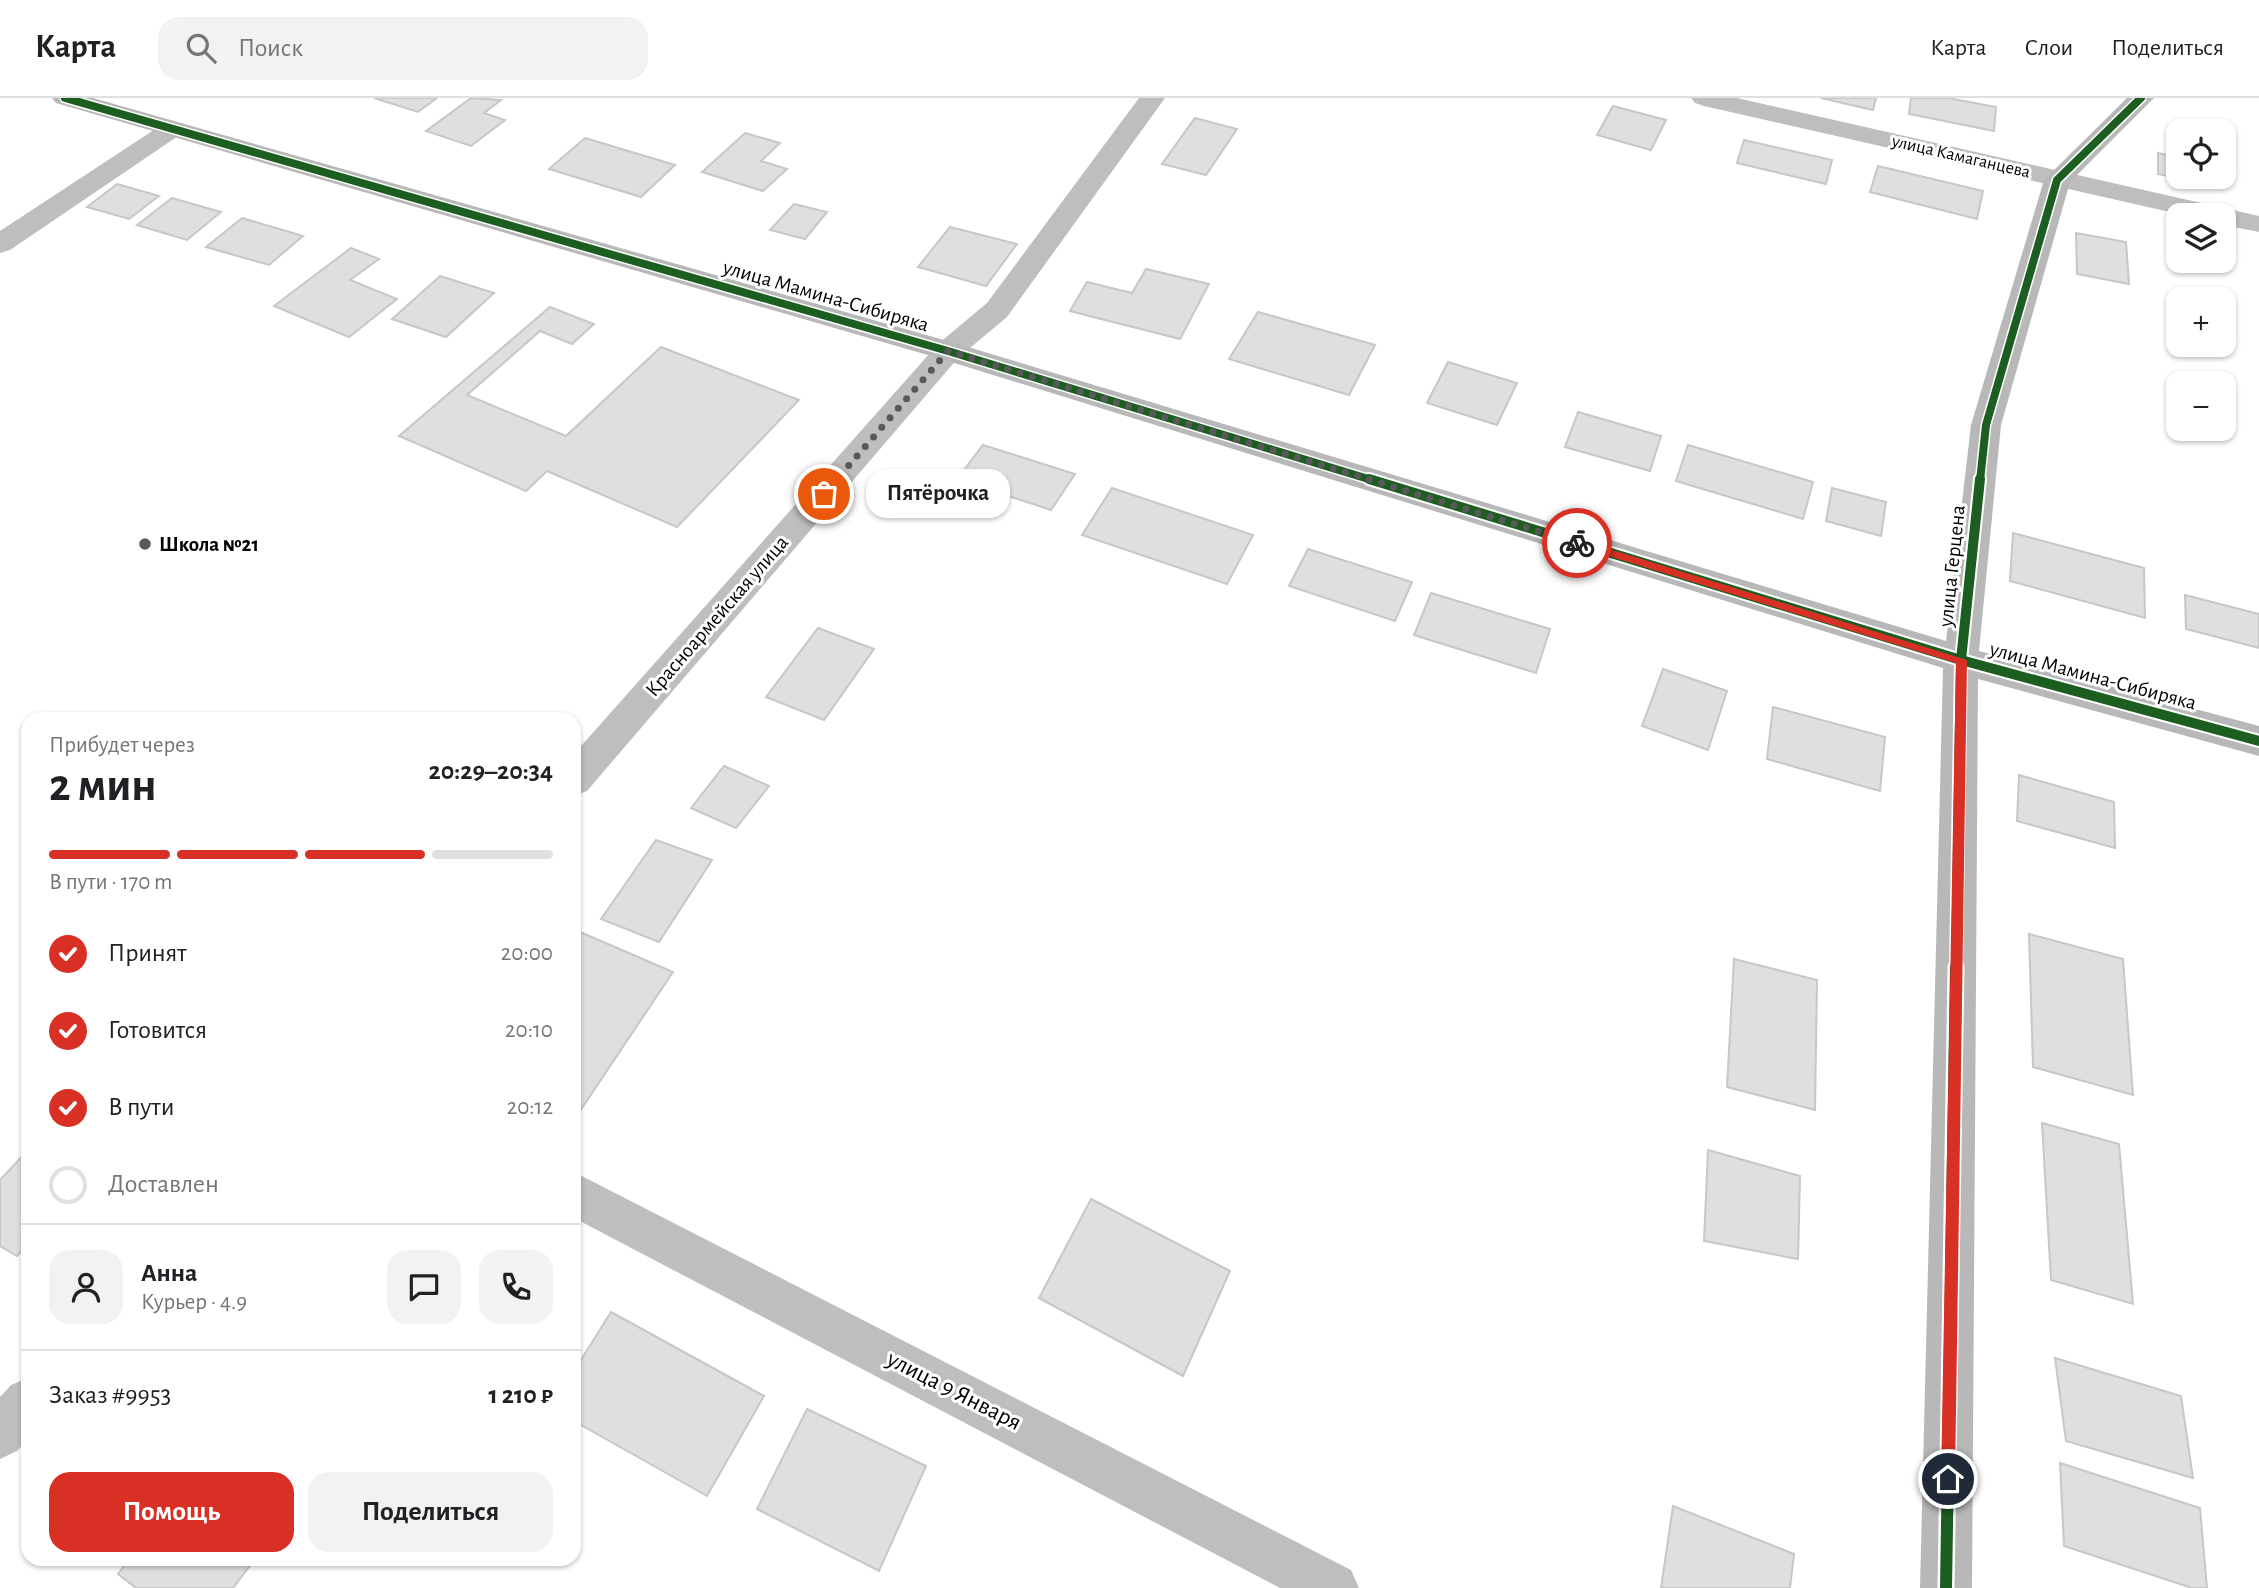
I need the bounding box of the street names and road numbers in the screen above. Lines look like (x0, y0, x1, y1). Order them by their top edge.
street label: улица Камаганцева (1889, 132, 2032, 182)
street label: улица Мамина-Сибиряка (720, 256, 932, 336)
street label: улица Герцена (1935, 504, 1969, 629)
street label: Красноармейская улица (642, 531, 793, 701)
street label: улица Мамина-Сибиряка (1986, 638, 2199, 714)
street label: улица 9 Января (882, 1346, 1025, 1435)

